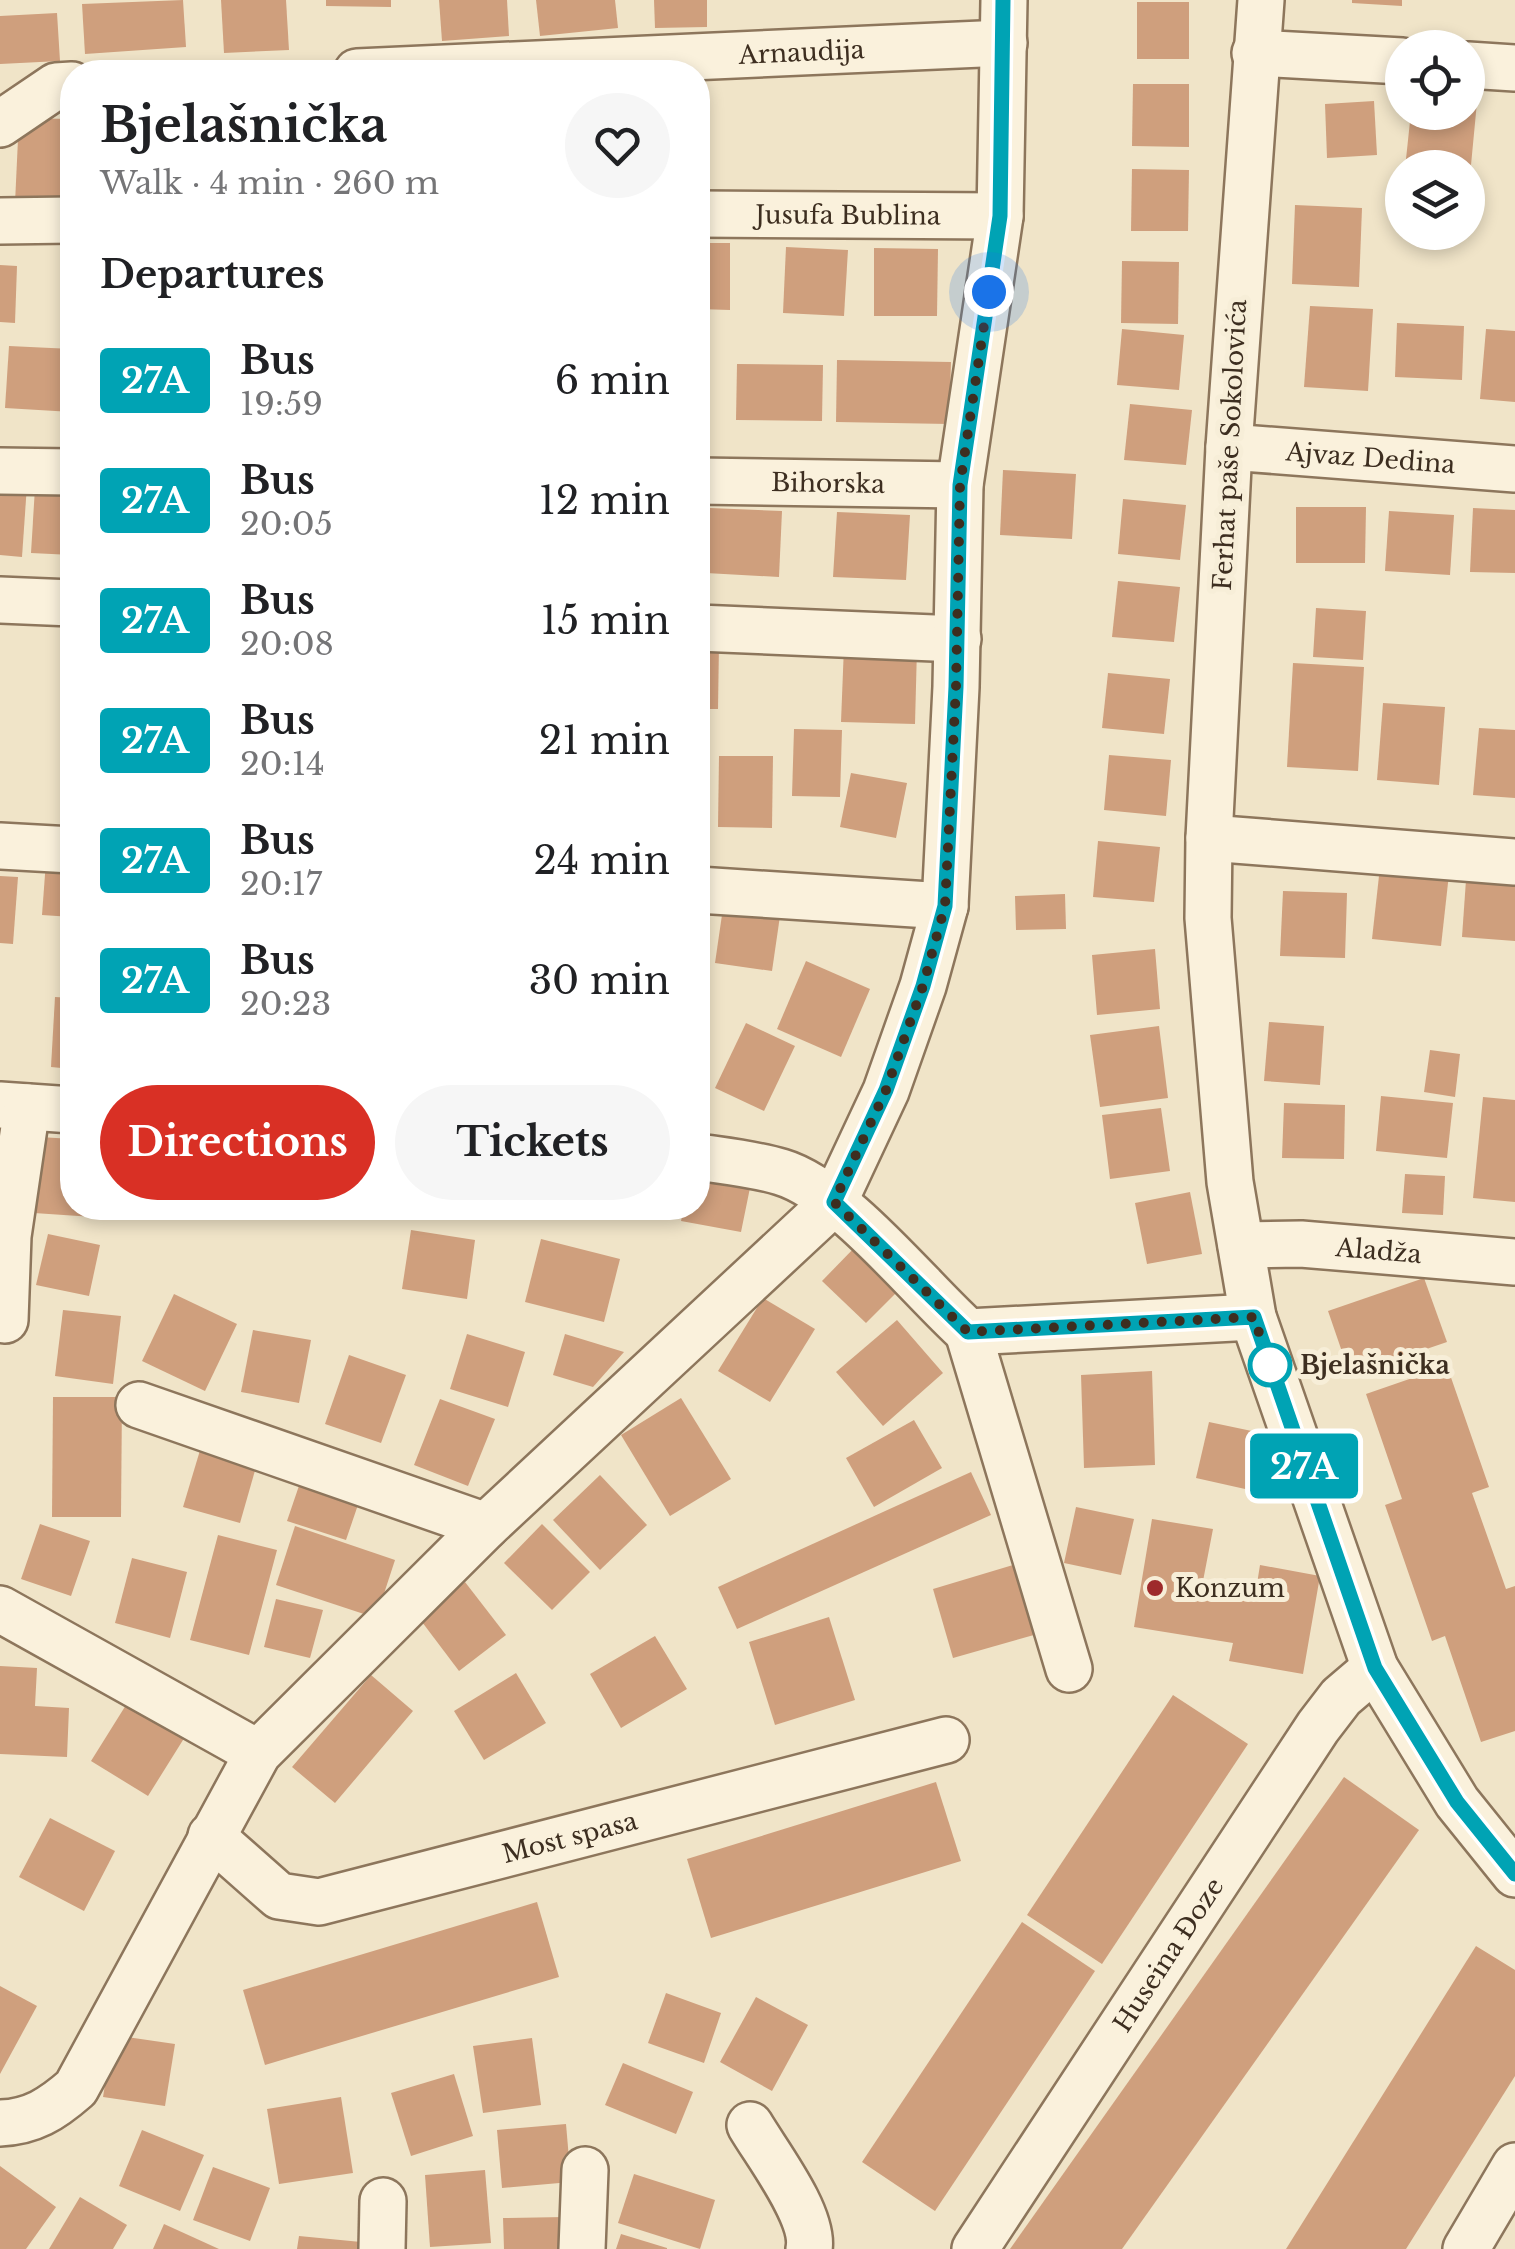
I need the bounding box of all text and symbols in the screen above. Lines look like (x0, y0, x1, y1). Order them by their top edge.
map controls (1385, 30, 1485, 250)
button: locate (1385, 30, 1485, 130)
street label: Arnaudija (737, 34, 865, 70)
button: heart (565, 93, 670, 198)
text: Bjelašnička (100, 95, 388, 155)
button: layers (1385, 150, 1485, 250)
text: Walk · 4 min · 260 m (100, 163, 439, 203)
street label: Jusufa Bublina (752, 199, 941, 231)
text: Departures (100, 251, 324, 298)
your location (964, 267, 1014, 317)
street label: Ferhat paše Sokolovića (1207, 298, 1253, 591)
text: Bus (240, 337, 315, 384)
text: 6 min (555, 357, 670, 404)
text: 27A (121, 359, 189, 402)
text: 19:59 (240, 384, 323, 424)
street label: Ajvaz Dedina (1284, 436, 1457, 480)
text: Bus (240, 457, 315, 504)
street label: Bihorska (771, 467, 885, 499)
text: 12 min (539, 477, 670, 524)
text: 27A (121, 479, 189, 522)
text: 20:05 (240, 504, 333, 544)
text: Bus (240, 577, 315, 624)
text: 15 min (541, 597, 670, 644)
text: 27A (121, 599, 189, 642)
text: 20:08 (240, 624, 334, 664)
text: Bus (240, 697, 315, 744)
text: 21 min (539, 717, 670, 764)
text: 27A (121, 719, 189, 762)
text: 20:14 (240, 744, 325, 784)
text: Bus (240, 817, 315, 864)
text: 24 min (534, 837, 670, 884)
text: 27A (121, 839, 189, 882)
text: 20:17 (240, 864, 322, 904)
text: Bus (240, 937, 315, 984)
text: 30 min (529, 957, 670, 1004)
text: 27A (121, 959, 189, 1002)
text: 20:23 (240, 984, 331, 1024)
button: Directions (100, 1085, 375, 1200)
button: Tickets (395, 1085, 670, 1200)
street label: Aladža (1334, 1231, 1423, 1270)
marker: Bjelašnička (1249, 1344, 1291, 1386)
place label: Bjelašnička (1300, 1350, 1450, 1381)
line badge: 27A (1246, 1434, 1362, 1498)
text: 27A (1270, 1445, 1338, 1488)
place label: Konzum (1175, 1573, 1285, 1604)
marker: Konzum (1144, 1577, 1166, 1599)
street label: Most spasa (499, 1805, 641, 1870)
street label: Huseina Đoze (1106, 1872, 1230, 2038)

